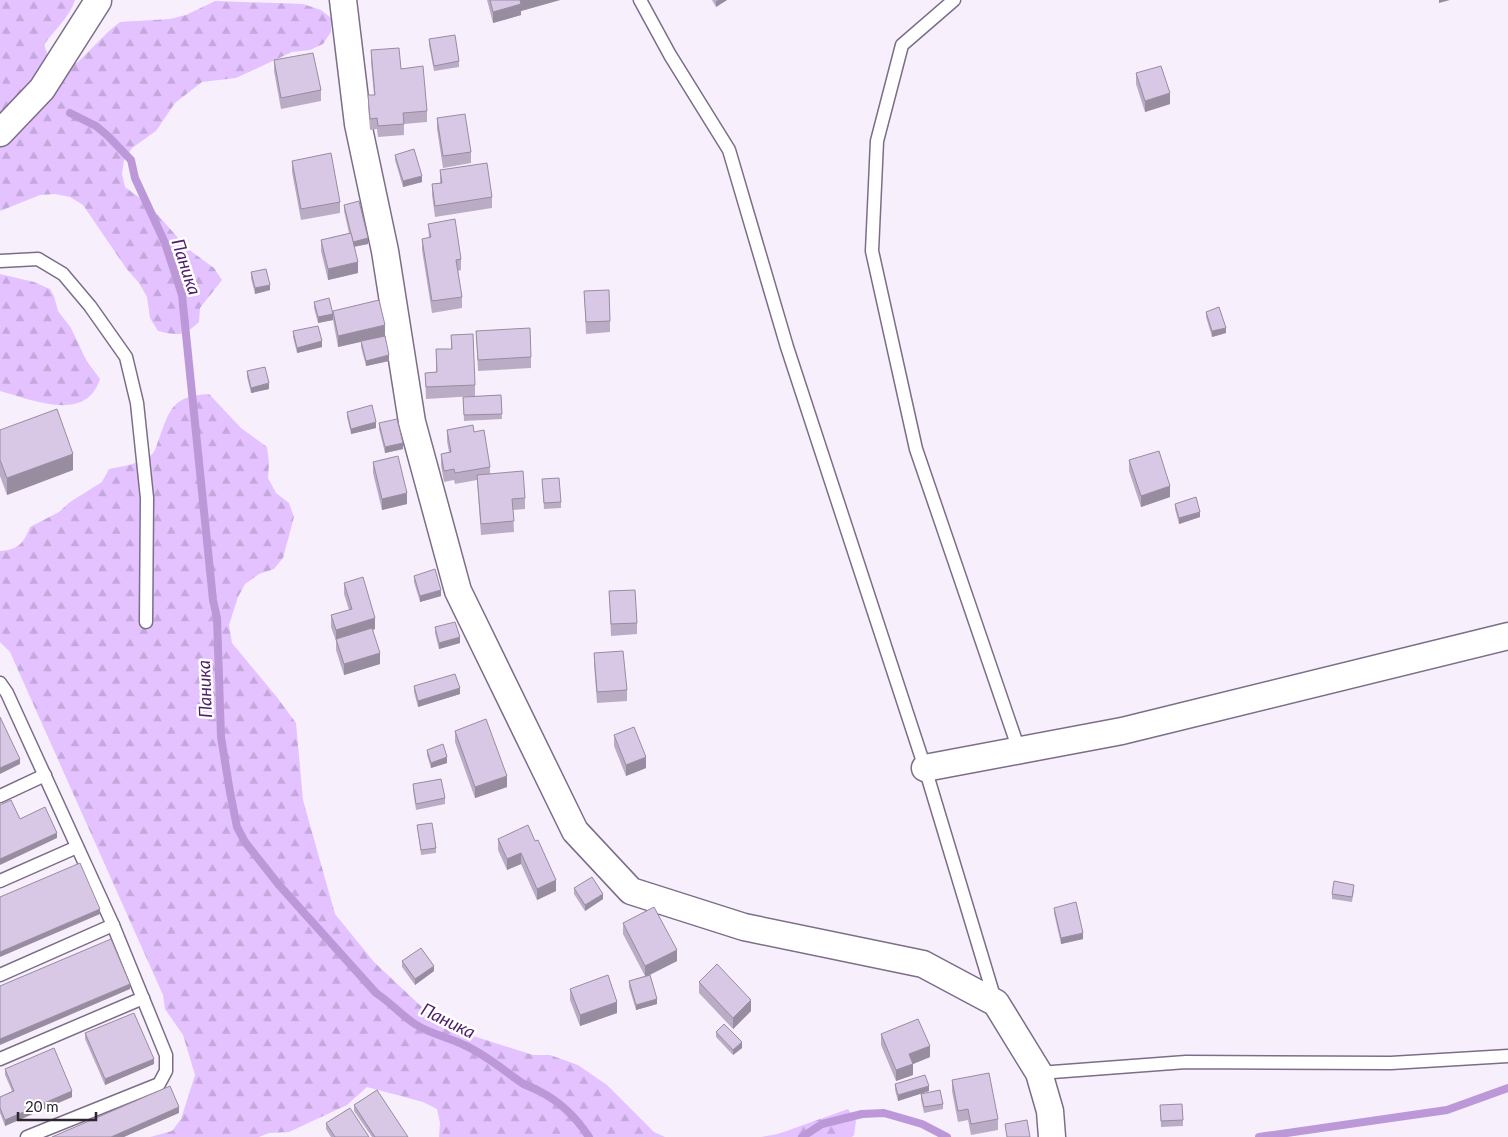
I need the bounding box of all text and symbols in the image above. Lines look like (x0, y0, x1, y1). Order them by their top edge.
water label: Паника (168, 236, 206, 298)
water label: Паника (192, 660, 216, 718)
water label: Паника (418, 998, 479, 1043)
scale bar (18, 1090, 95, 1122)
text: 20 m (25, 1097, 59, 1115)

